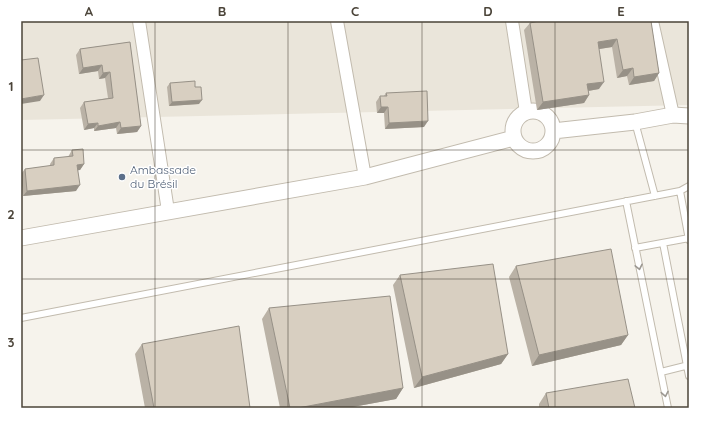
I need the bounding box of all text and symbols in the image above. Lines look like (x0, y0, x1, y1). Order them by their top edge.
text: A (85, 3, 94, 19)
text: B (218, 3, 226, 19)
text: C (351, 3, 359, 19)
text: D (483, 3, 493, 19)
text: E (617, 3, 625, 19)
text: 1 (8, 78, 14, 94)
place label: Ambassade du Brésil (130, 162, 196, 191)
marker: Ambassade du Brésil (117, 172, 127, 182)
text: 2 (7, 206, 15, 222)
one-way arrow (635, 264, 643, 270)
text: 3 (8, 334, 15, 350)
one-way arrow (661, 391, 669, 397)

